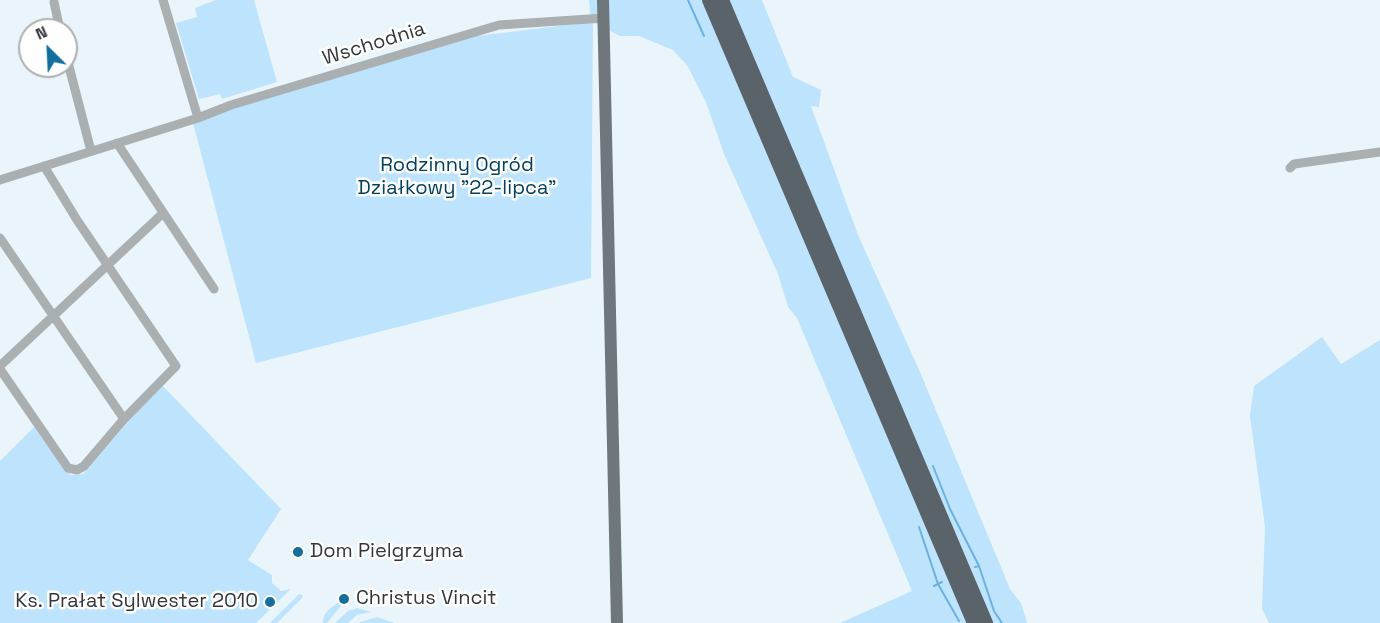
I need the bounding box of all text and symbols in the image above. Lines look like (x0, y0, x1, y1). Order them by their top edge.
street label: Wschodnia (320, 17, 428, 71)
north arrow (18, 18, 78, 78)
text: N (32, 21, 50, 45)
park label: Rodzinny Ogród Działkowy "22-lipca" (358, 154, 556, 201)
place label: Dom Pielgrzyma (310, 540, 463, 564)
marker: Dom Pielgrzyma (291, 545, 305, 559)
place label: Christus Vincit (356, 587, 497, 611)
place label: Ks. Prałat Sylwester 2010 (15, 590, 258, 614)
marker: Christus Vincit (337, 592, 351, 606)
marker: Ks. Prałat Sylwester 2010 (263, 595, 277, 609)

